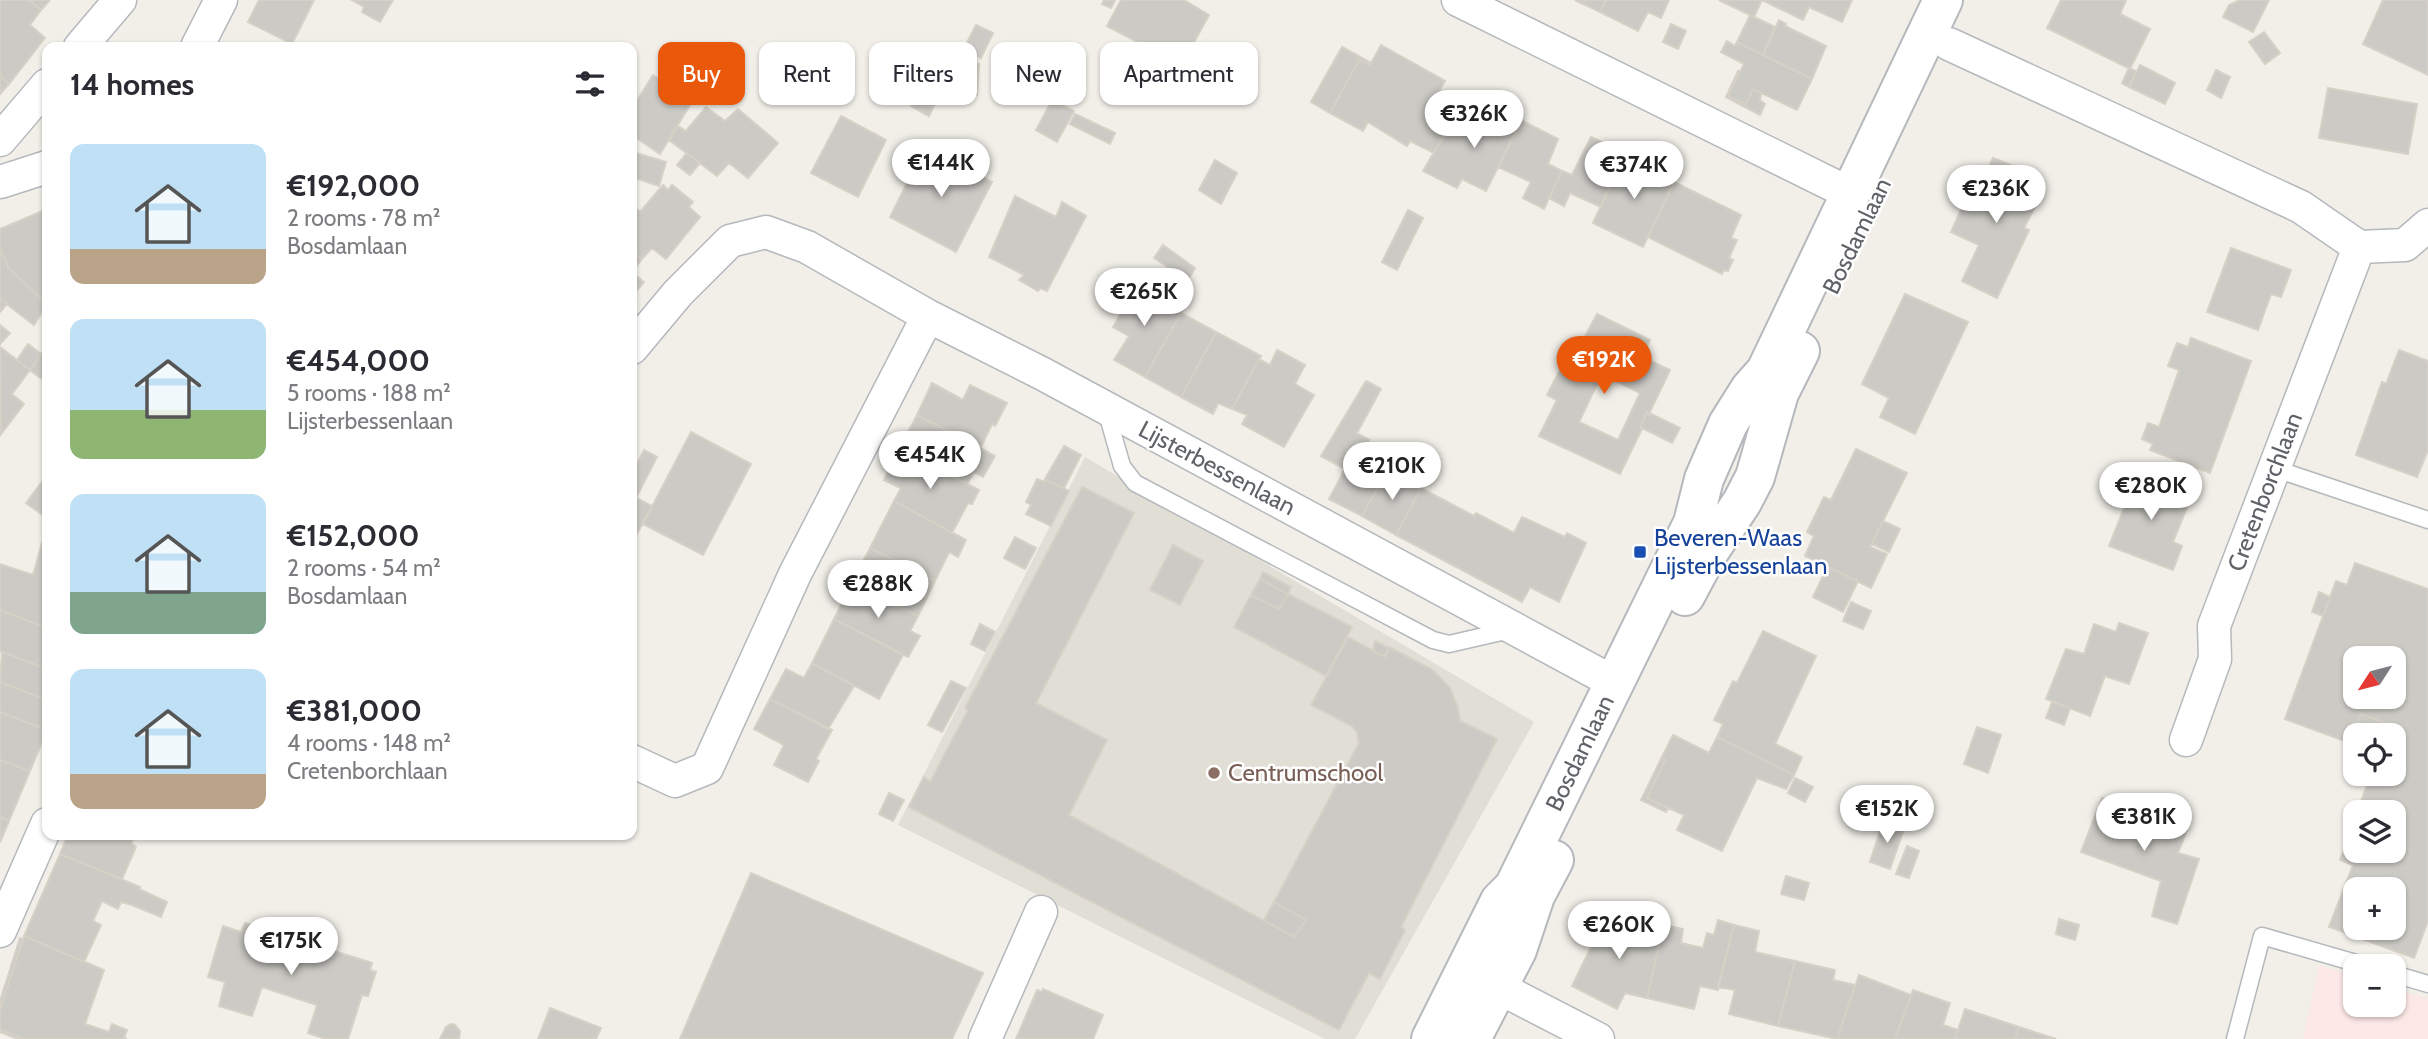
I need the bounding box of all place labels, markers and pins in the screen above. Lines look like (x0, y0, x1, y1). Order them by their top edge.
pin: €326K (1425, 90, 1523, 150)
pin: €144K (892, 140, 990, 199)
pin: €374K (1585, 142, 1683, 201)
pin: €236K (1947, 166, 2045, 225)
pin: €265K (1095, 268, 1193, 328)
pin: €192K (1555, 336, 1653, 396)
pin: €454K (881, 432, 979, 491)
pin: €210K (1343, 442, 1441, 502)
pin: €280K (2102, 462, 2200, 522)
place label: Beveren-Waas Lijsterbessenlaan (1654, 523, 1827, 580)
marker: Beveren-Waas Lijsterbessenlaan (1632, 544, 1648, 560)
pin: €288K (829, 560, 927, 620)
place label: Centrumschool (1228, 758, 1383, 787)
marker: Centrumschool (1206, 765, 1222, 781)
pin: €152K (1838, 786, 1936, 845)
pin: €381K (2095, 794, 2193, 853)
pin: €260K (1570, 902, 1668, 961)
pin: €175K (242, 918, 340, 977)

